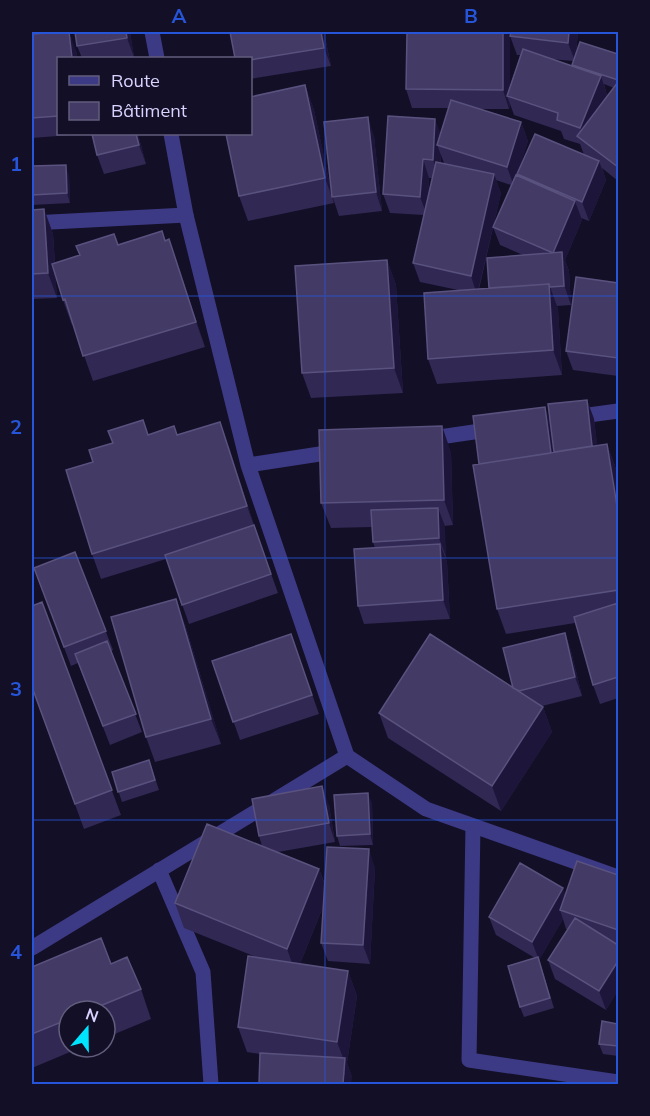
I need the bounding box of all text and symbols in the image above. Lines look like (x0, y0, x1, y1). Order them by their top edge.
text: A (172, 3, 187, 28)
text: B (464, 3, 478, 28)
legend (57, 57, 252, 135)
text: Route (111, 69, 160, 92)
text: Bâtiment (111, 99, 187, 122)
text: 1 (10, 151, 22, 176)
text: 2 (10, 414, 22, 439)
text: 3 (10, 676, 22, 701)
text: 4 (10, 939, 22, 964)
north arrow (57, 999, 117, 1059)
text: N (83, 1003, 101, 1026)

